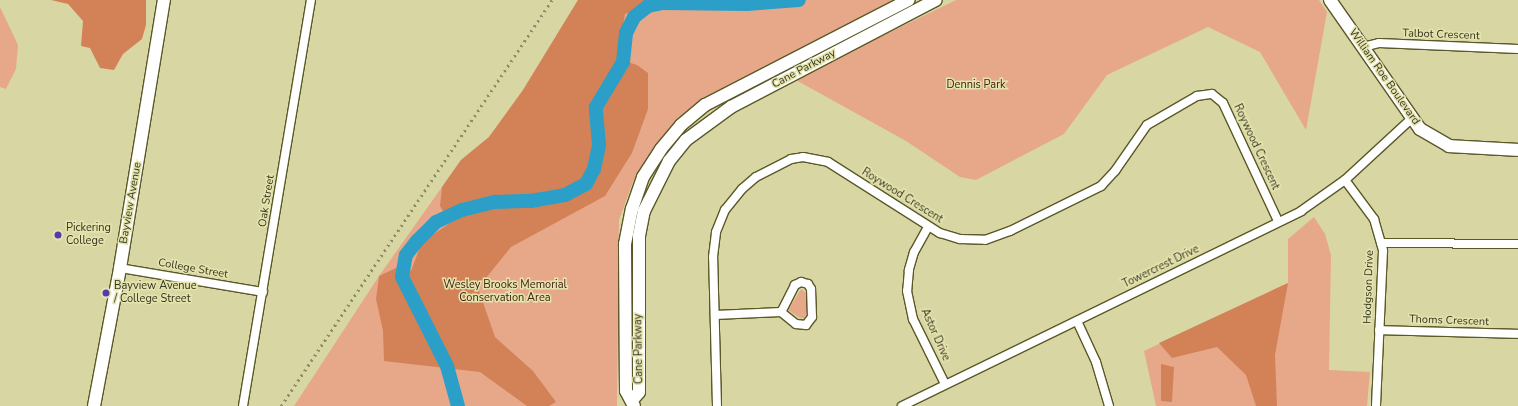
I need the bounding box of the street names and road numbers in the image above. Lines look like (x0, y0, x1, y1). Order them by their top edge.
street label: William Roe Boulevard (1346, 26, 1422, 128)
street label: Talbot Crescent (1402, 27, 1480, 43)
street label: Cane Parkway (770, 47, 838, 91)
street label: Roywood Crescent (1230, 102, 1282, 192)
street label: Bayview Avenue (117, 161, 145, 245)
street label: Roywood Crescent (859, 166, 945, 226)
street label: Oak Street (256, 174, 278, 228)
street label: Towercrest Drive (1121, 243, 1201, 291)
street label: Hodgson Drive (1361, 250, 1377, 324)
street label: College Street (157, 256, 229, 282)
street label: Astor Drive (918, 307, 952, 363)
street label: Thoms Crescent (1409, 313, 1489, 329)
street label: Cane Parkway (632, 314, 646, 384)

